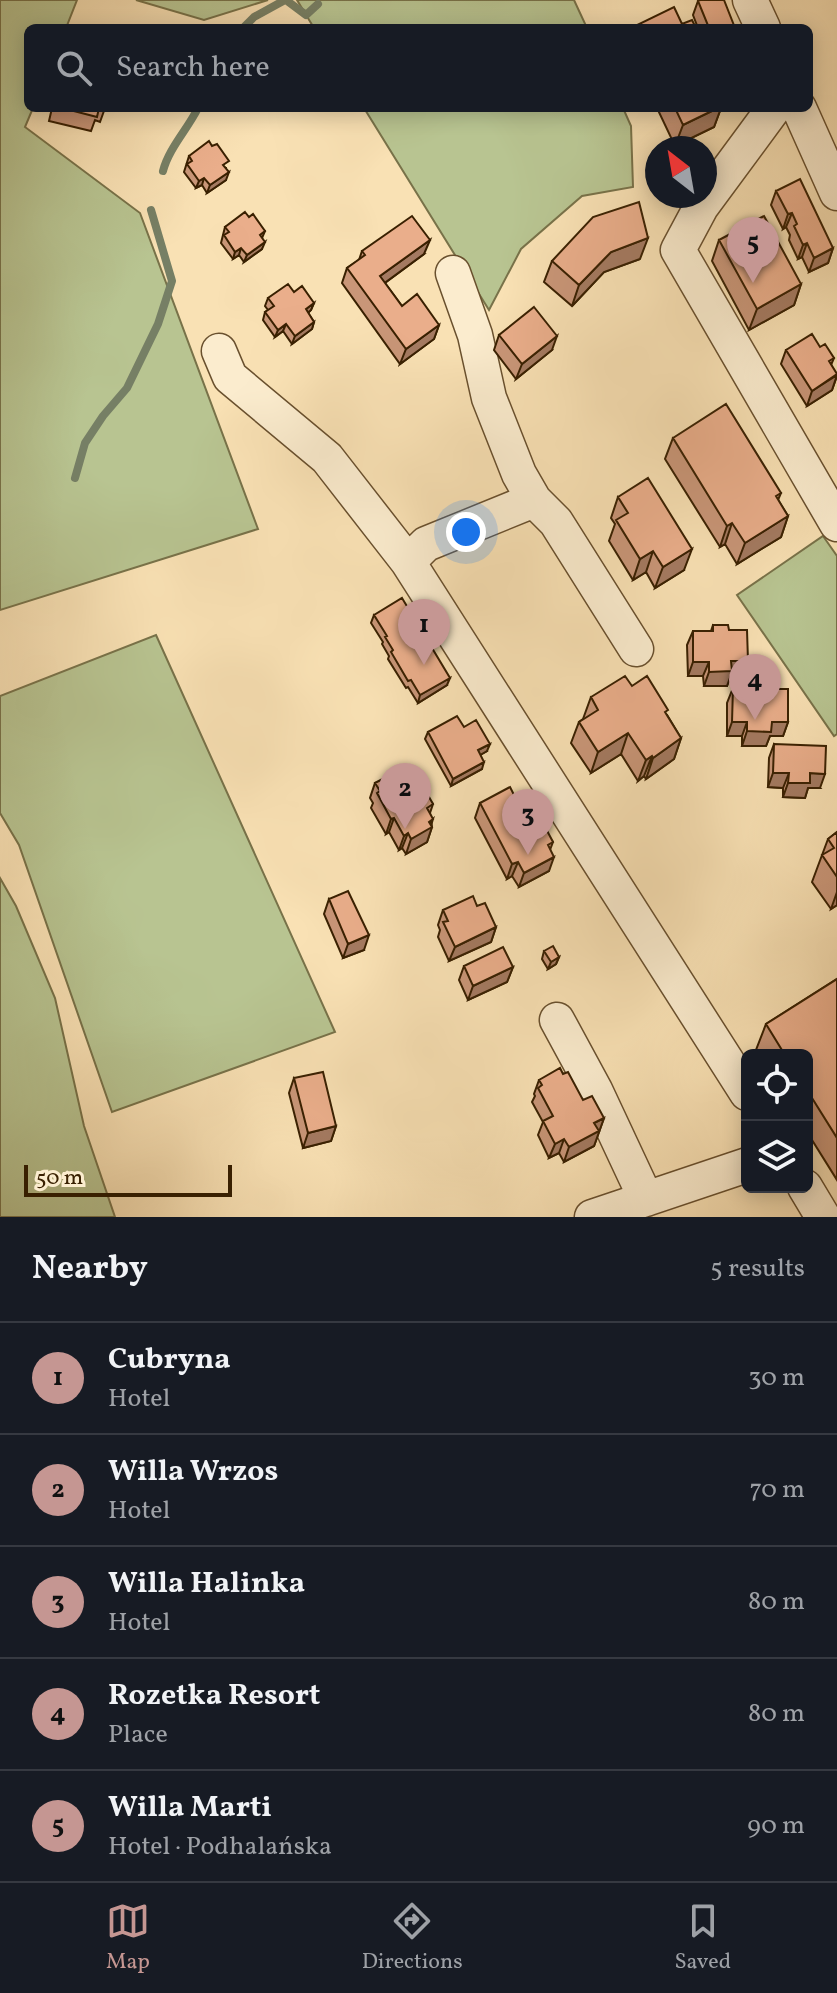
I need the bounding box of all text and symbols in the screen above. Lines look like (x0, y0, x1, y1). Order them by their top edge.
search box (24, 24, 813, 112)
icon: search (52, 46, 96, 90)
text: Search here (116, 47, 270, 89)
north arrow (645, 136, 717, 208)
pin: 5 (727, 217, 779, 283)
your location (446, 512, 486, 552)
pin: 1 (398, 599, 450, 665)
pin: 4 (729, 654, 781, 720)
pin: 2 (379, 763, 431, 829)
pin: 3 (502, 789, 554, 855)
map controls (741, 1049, 813, 1193)
button: locate (741, 1049, 813, 1121)
button: layers (741, 1121, 813, 1193)
scale bar (24, 1161, 232, 1197)
text: 50 m (36, 1163, 83, 1194)
text: Nearby (32, 1246, 148, 1293)
text: 5 results (710, 1251, 805, 1287)
text: Cubryna (108, 1339, 231, 1381)
text: 1 (53, 1360, 63, 1396)
text: 30 m (748, 1360, 805, 1396)
text: Hotel (108, 1381, 170, 1417)
text: Willa Wrzos (108, 1451, 278, 1493)
text: 2 (51, 1472, 65, 1508)
text: 70 m (750, 1472, 805, 1508)
text: Hotel (108, 1493, 170, 1529)
text: Willa Halinka (108, 1563, 305, 1605)
text: 3 (51, 1584, 65, 1620)
text: 80 m (748, 1584, 805, 1620)
text: Hotel (108, 1605, 170, 1641)
text: Rozetka Resort (108, 1675, 320, 1717)
text: 4 (50, 1696, 66, 1732)
text: 80 m (748, 1696, 805, 1732)
text: Place (108, 1717, 168, 1753)
text: Willa Marti (108, 1787, 272, 1829)
text: 5 (52, 1808, 64, 1844)
text: 90 m (747, 1808, 805, 1844)
text: Hotel · Podhalańska (108, 1829, 332, 1865)
tab: Map (106, 1899, 150, 1978)
tab: Directions (362, 1899, 463, 1978)
tab: Saved (674, 1899, 731, 1978)

